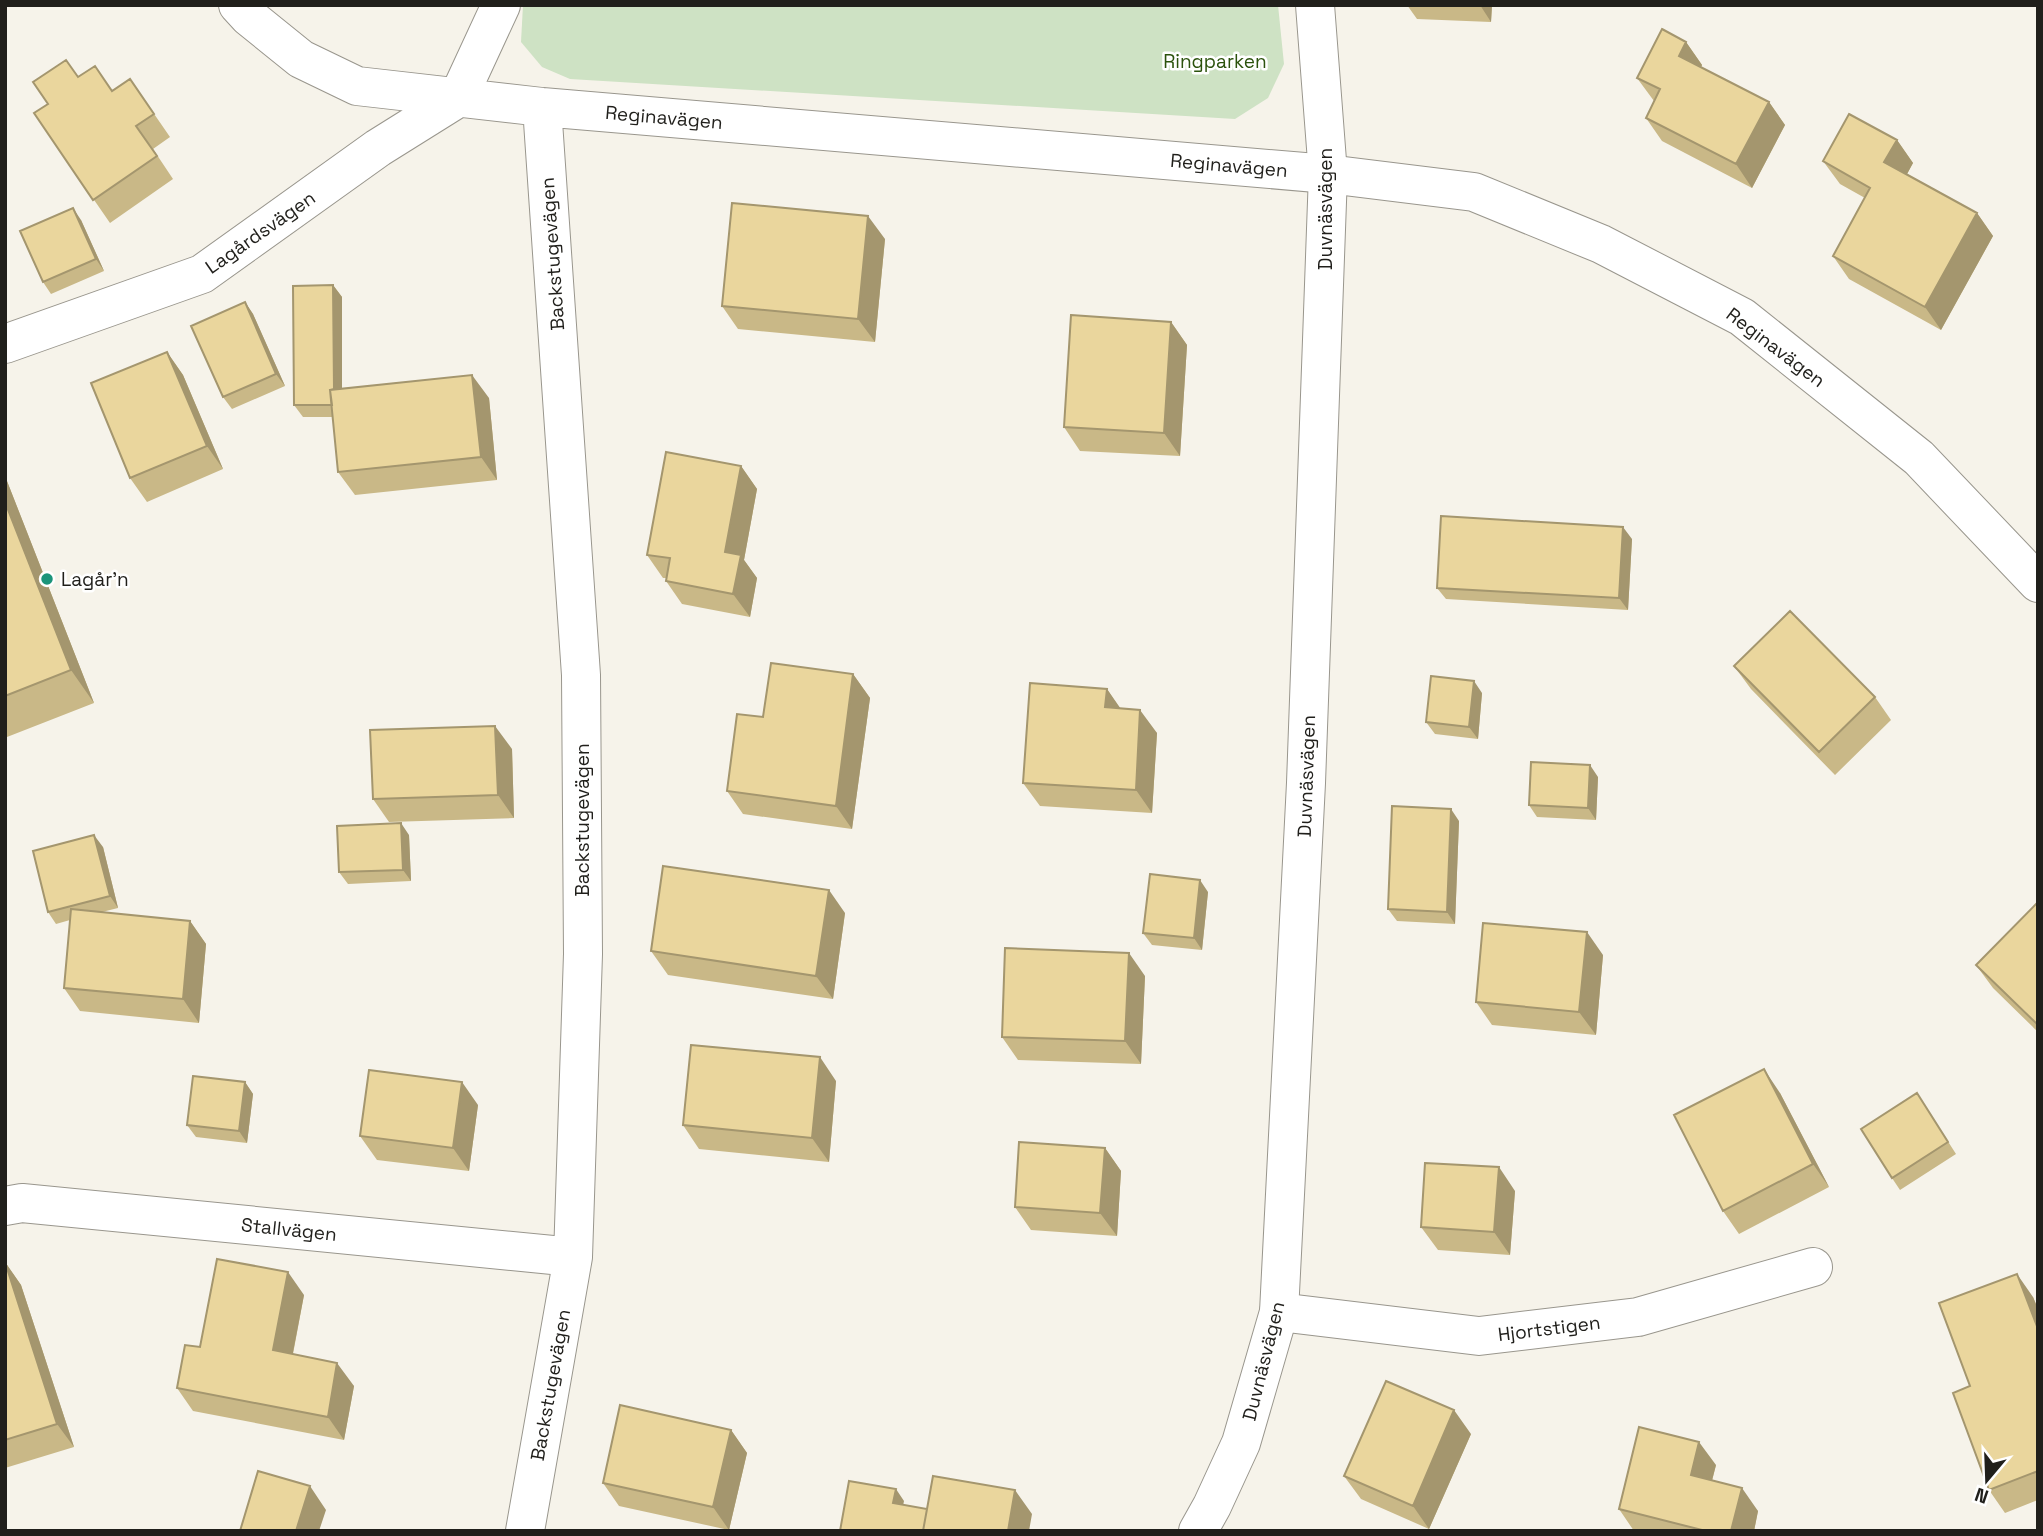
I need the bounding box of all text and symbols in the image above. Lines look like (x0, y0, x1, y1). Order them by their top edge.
park label: Ringparken (1163, 49, 1267, 74)
street label: Reginavägen (604, 100, 724, 135)
street label: Reginavägen (1169, 148, 1289, 183)
street label: Duvnäsvägen (1313, 148, 1338, 270)
street label: Backstugevägen (535, 177, 570, 331)
street label: Lagårdsvägen (200, 185, 320, 280)
street label: Reginavägen (1721, 302, 1830, 393)
place label: Lagår'n (61, 567, 129, 592)
marker: Lagår'n (39, 571, 55, 587)
street label: Duvnäsvägen (1292, 714, 1321, 838)
street label: Backstugevägen (570, 743, 595, 897)
street label: Stallvägen (240, 1212, 338, 1247)
street label: Duvnäsvägen (1237, 1299, 1290, 1423)
street label: Backstugevägen (525, 1307, 576, 1463)
street label: Hjortstigen (1496, 1310, 1602, 1347)
north arrow (1952, 1445, 2022, 1515)
text: N (1972, 1482, 1992, 1509)

